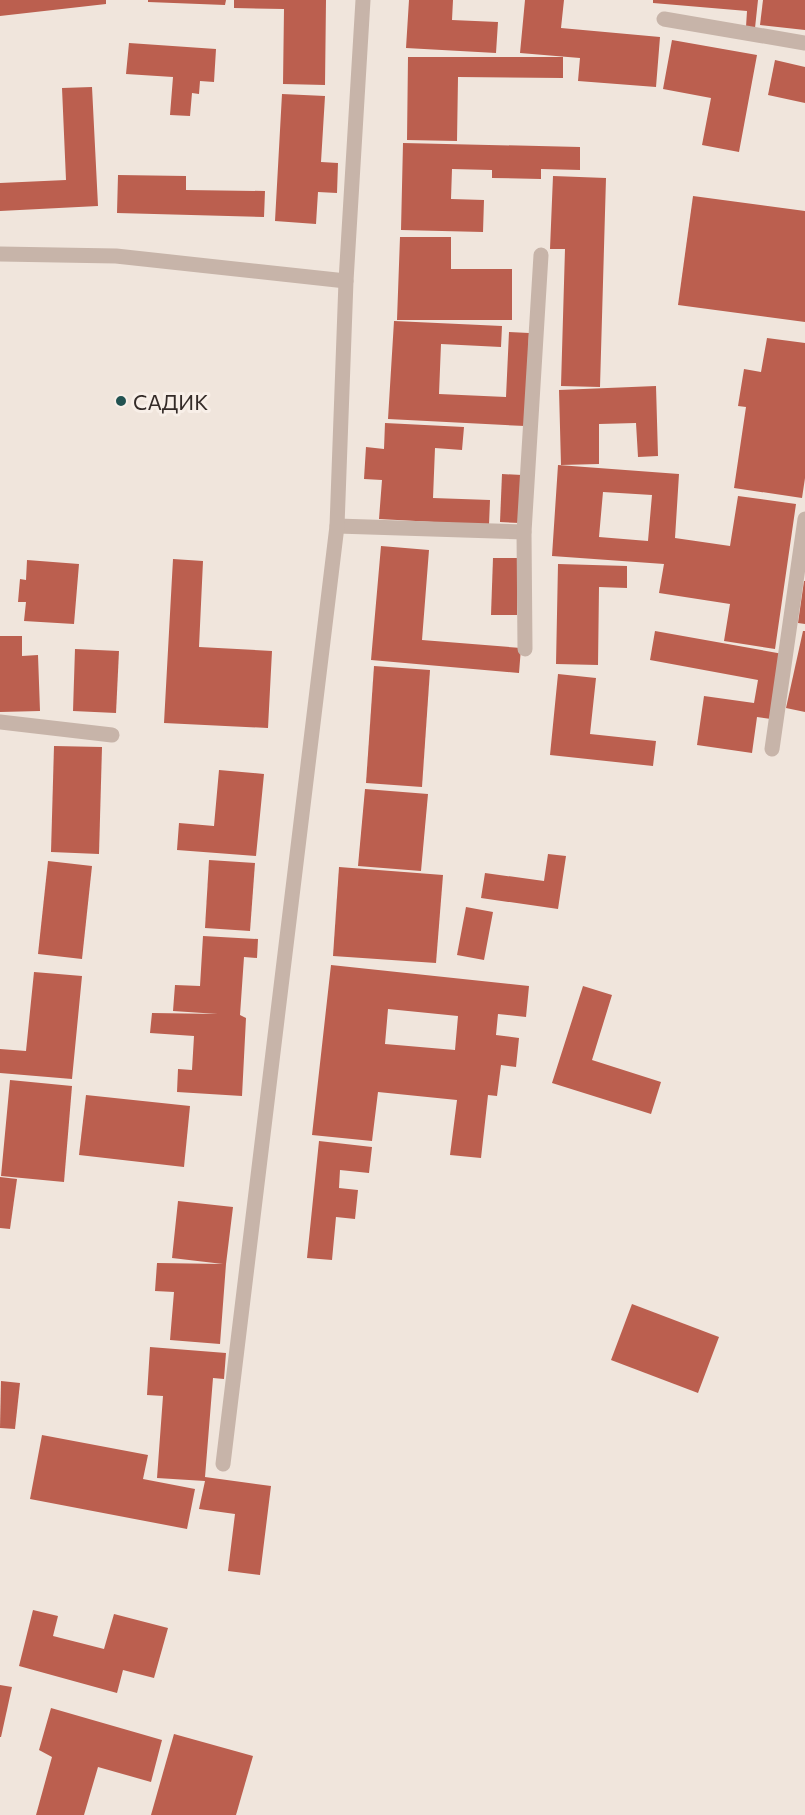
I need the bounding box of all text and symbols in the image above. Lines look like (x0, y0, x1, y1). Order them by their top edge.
place label: САДИК (133, 389, 208, 414)
marker: САДИК (114, 394, 128, 408)

